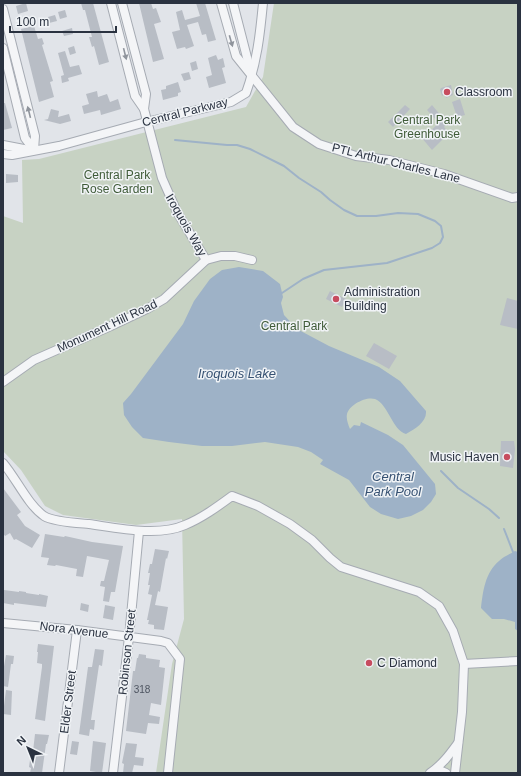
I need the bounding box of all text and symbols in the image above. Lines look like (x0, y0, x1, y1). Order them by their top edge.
scale bar (10, 8, 116, 34)
text: 100 m (16, 15, 49, 29)
one-way arrow (229, 34, 235, 47)
one-way arrow (122, 48, 128, 61)
place label: Classroom (455, 85, 512, 99)
marker: Classroom (442, 87, 452, 97)
street label: Central Parkway (141, 95, 229, 129)
one-way arrow (26, 106, 32, 118)
park label: Central Park Greenhouse (394, 113, 461, 141)
street label: PTL Arthur Charles Lane (330, 140, 462, 186)
park label: Central Park Rose Garden (81, 168, 153, 196)
street label: Iroquois Way (163, 191, 209, 259)
place label: Administration Building (344, 285, 420, 313)
marker: Administration Building (331, 294, 341, 304)
street label: Monument Hill Road (55, 297, 159, 355)
park label: Central Park (261, 319, 328, 333)
water label: Iroquois Lake (198, 366, 276, 381)
place label: Music Haven (430, 450, 499, 464)
marker: Music Haven (502, 452, 512, 462)
water label: Central Park Pool (365, 469, 422, 499)
street label: Robinson Street (116, 608, 139, 696)
street label: Nora Avenue (39, 619, 109, 641)
place label: C Diamond (377, 656, 437, 670)
marker: C Diamond (364, 658, 374, 668)
street label: Elder Street (57, 669, 79, 734)
house number: 318 (134, 684, 151, 695)
north arrow (8, 728, 48, 768)
text: N (14, 734, 28, 748)

